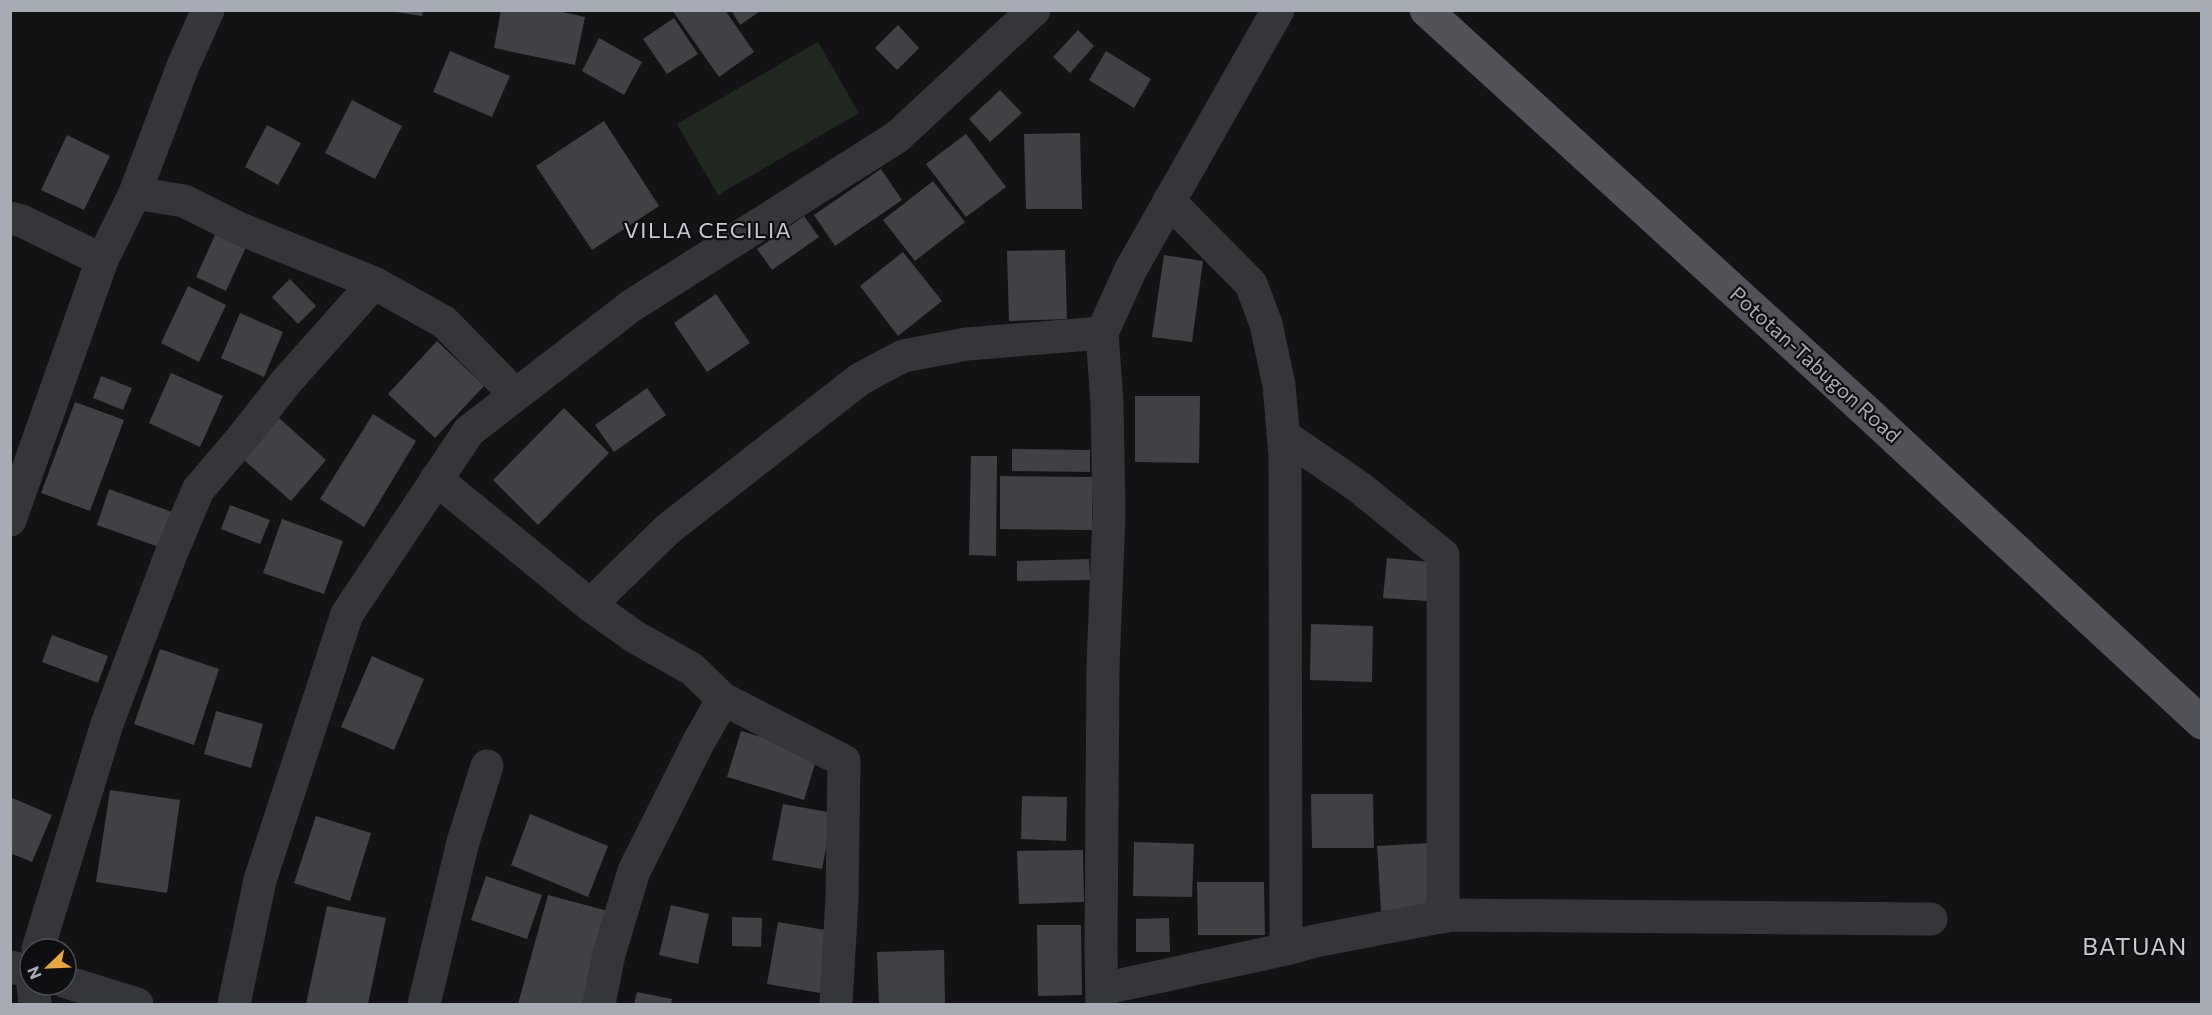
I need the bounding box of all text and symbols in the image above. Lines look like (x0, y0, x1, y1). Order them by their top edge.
district label: VILLA CECILIA (624, 216, 792, 243)
street label: Pototan-Tabugon Road (1726, 281, 1906, 447)
district label: BATUAN (2082, 931, 2188, 960)
north arrow (18, 937, 78, 997)
text: N (23, 964, 45, 982)

